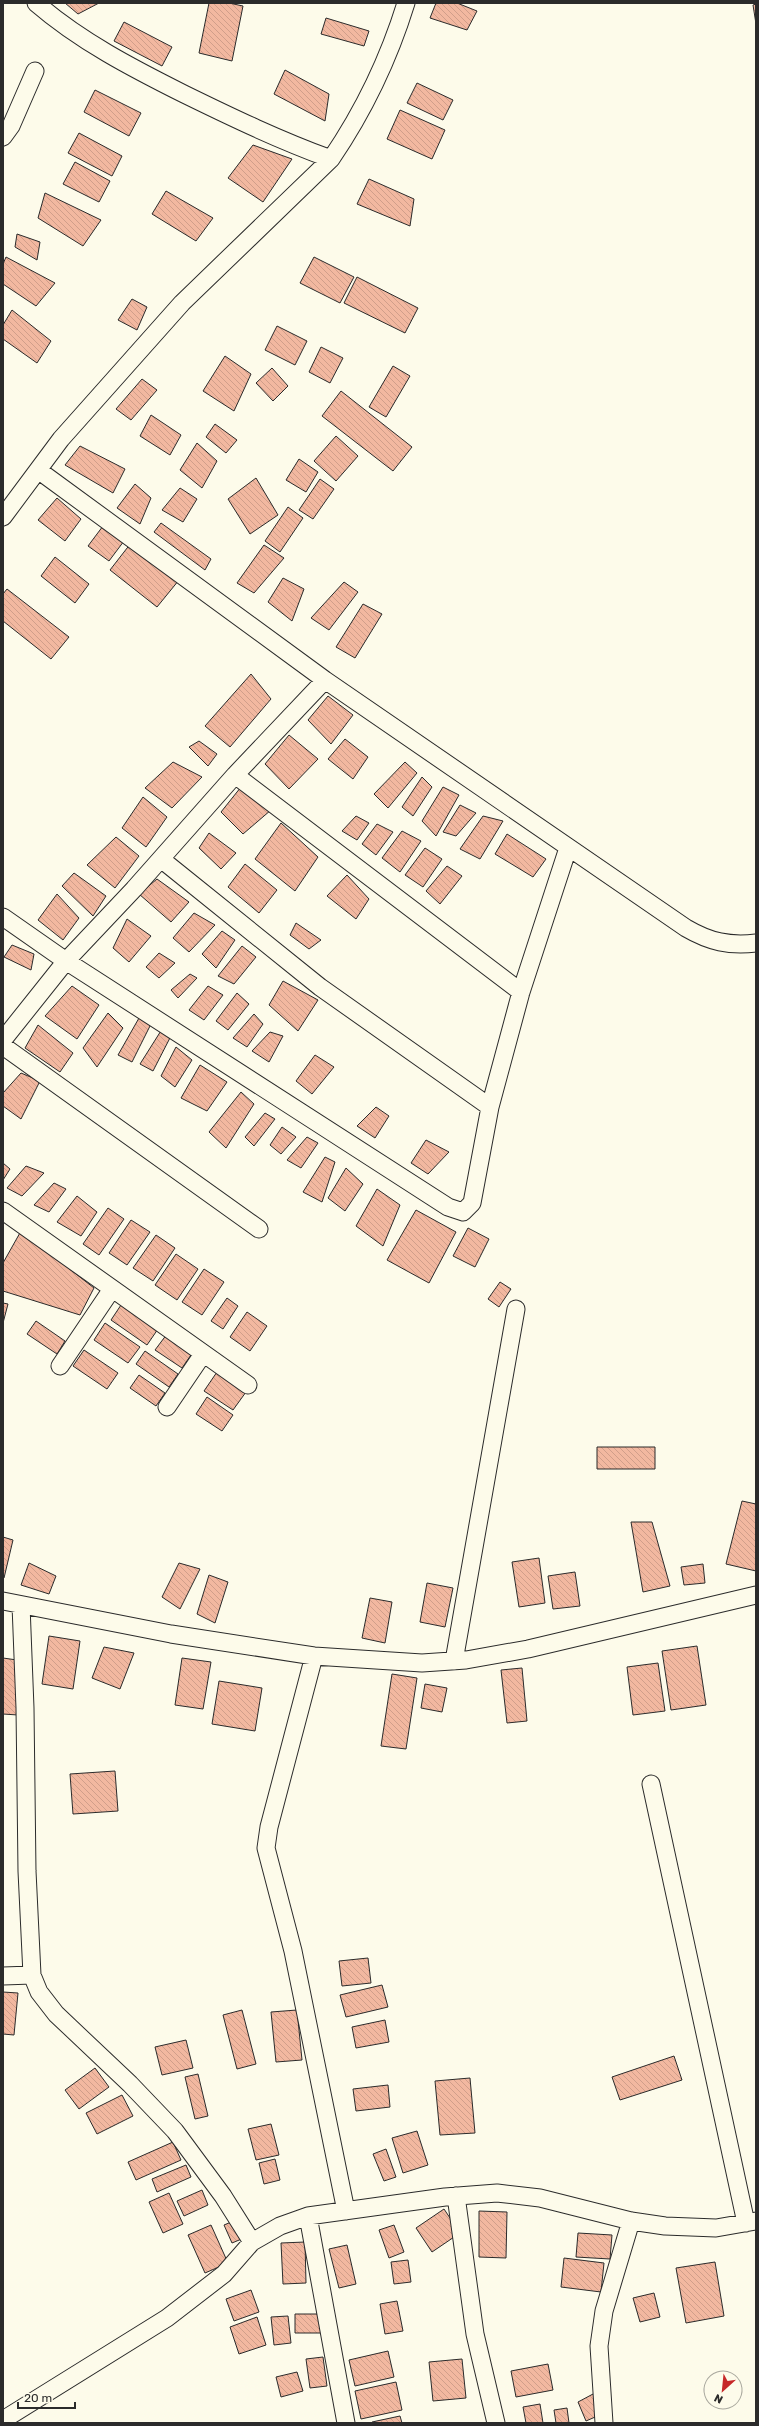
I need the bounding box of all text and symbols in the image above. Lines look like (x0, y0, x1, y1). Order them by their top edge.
north arrow (703, 2370, 743, 2410)
scale bar (18, 2384, 75, 2410)
text: 20 m (24, 2391, 52, 2405)
text: N (712, 2391, 725, 2406)

